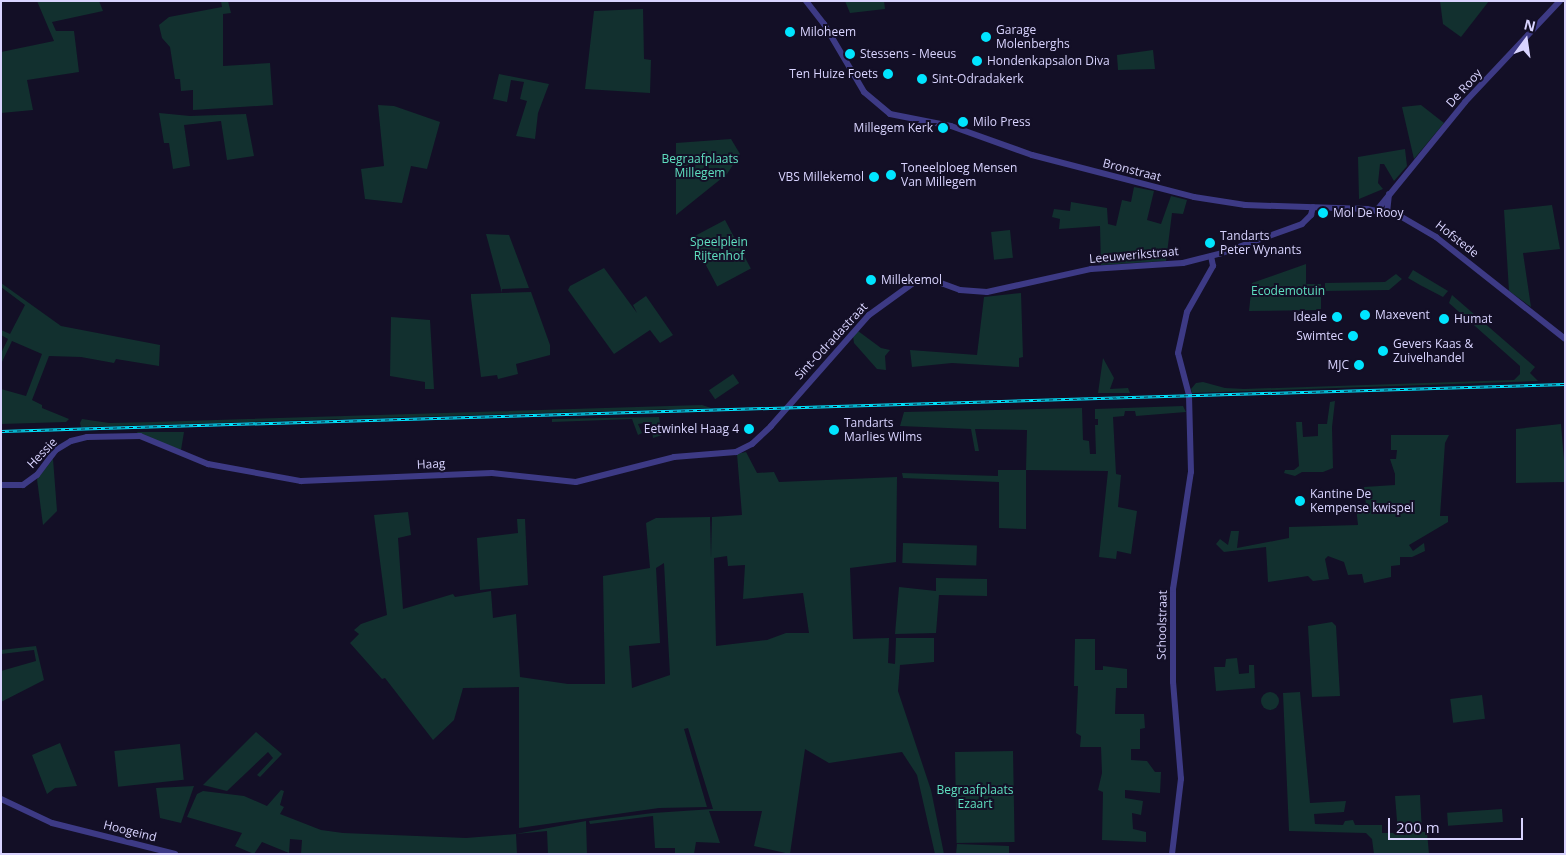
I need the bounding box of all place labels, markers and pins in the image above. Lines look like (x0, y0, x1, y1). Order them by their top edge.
place label: Garage Molenberghs (996, 23, 1070, 51)
place label: Miloheem (800, 25, 856, 39)
marker: Miloheem (784, 26, 796, 38)
marker: Garage Molenberghs (980, 31, 992, 43)
place label: Stessens - Meeus (860, 47, 956, 61)
marker: Stessens - Meeus (844, 48, 856, 60)
place label: Hondenkapsalon Diva (987, 54, 1110, 68)
marker: Hondenkapsalon Diva (971, 55, 983, 67)
place label: Ten Huize Foets (789, 67, 878, 81)
marker: Ten Huize Foets (882, 68, 894, 80)
place label: Sint-Odradakerk (932, 72, 1024, 86)
marker: Sint-Odradakerk (916, 73, 928, 85)
place label: Milo Press (973, 115, 1030, 129)
marker: Milo Press (957, 116, 969, 128)
place label: Millegem Kerk (854, 121, 933, 135)
marker: Millegem Kerk (937, 122, 949, 134)
place label: Toneelploeg Mensen Van Millegem (901, 161, 1017, 189)
marker: Toneelploeg Mensen Van Millegem (885, 169, 897, 181)
place label: VBS Millekemol (778, 170, 864, 184)
marker: VBS Millekemol (868, 171, 880, 183)
place label: Mol De Rooy (1333, 206, 1404, 220)
marker: Mol De Rooy (1317, 207, 1329, 219)
place label: Tandarts Peter Wynants (1220, 229, 1301, 257)
marker: Tandarts Peter Wynants (1204, 237, 1216, 249)
place label: Millekemol (881, 273, 942, 287)
marker: Millekemol (865, 274, 877, 286)
place label: Maxevent (1375, 308, 1430, 322)
marker: Maxevent (1359, 309, 1371, 321)
place label: Ideale (1293, 310, 1327, 324)
marker: Ideale (1331, 311, 1343, 323)
place label: Humat (1454, 312, 1492, 326)
marker: Humat (1438, 313, 1450, 325)
place label: Swimtec (1296, 329, 1343, 343)
marker: Swimtec (1347, 330, 1359, 342)
place label: Gevers Kaas & Zuivelhandel (1393, 337, 1473, 365)
marker: Gevers Kaas & Zuivelhandel (1377, 345, 1389, 357)
place label: MJC (1327, 358, 1349, 372)
marker: MJC (1353, 359, 1365, 371)
place label: Tandarts Marlies Wilms (844, 416, 922, 444)
place label: Eetwinkel Haag 4 (644, 422, 739, 436)
marker: Eetwinkel Haag 4 (743, 423, 755, 435)
marker: Tandarts Marlies Wilms (828, 424, 840, 436)
place label: Kantine De Kempense kwispel (1310, 487, 1414, 515)
marker: Kantine De Kempense kwispel (1294, 495, 1306, 507)

